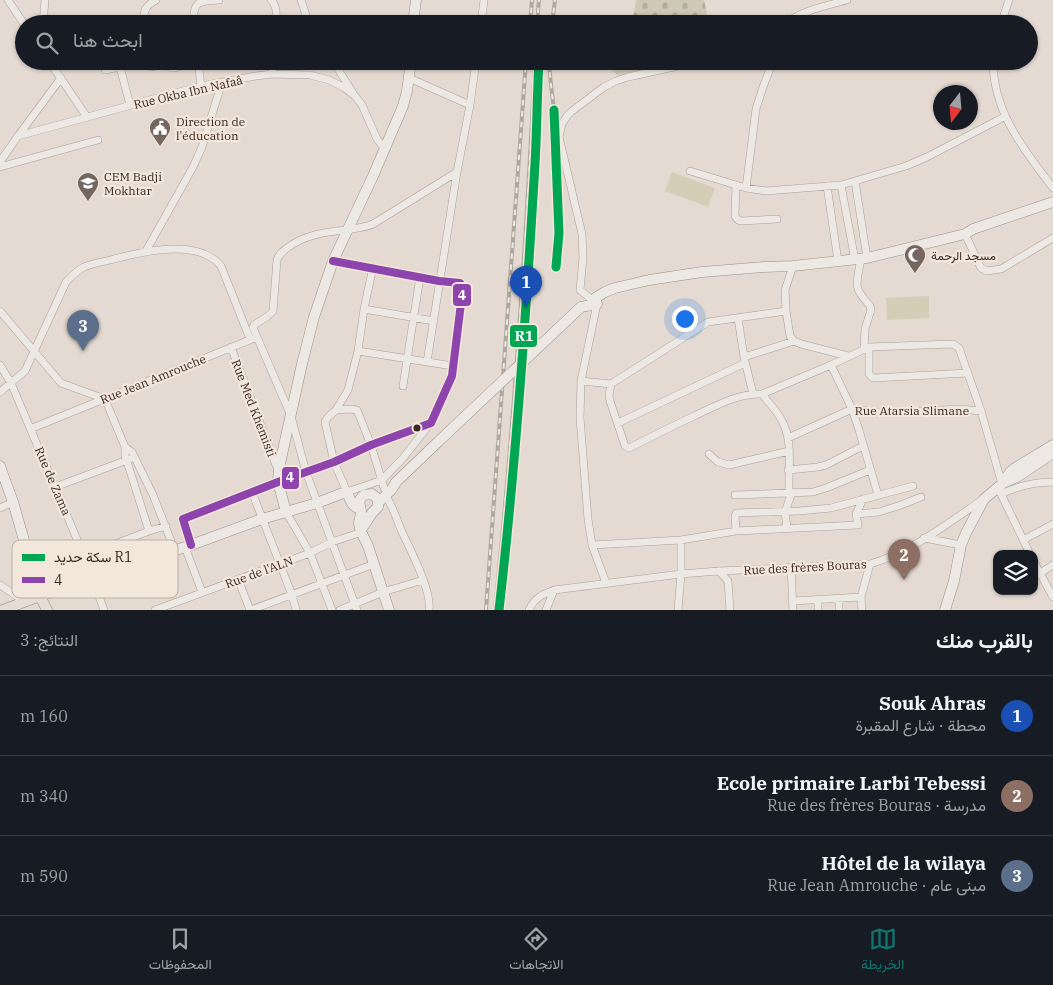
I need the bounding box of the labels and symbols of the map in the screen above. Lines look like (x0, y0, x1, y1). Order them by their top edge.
street label: Rue Okba Ibn Nafaâ (132, 72, 245, 112)
north arrow (933, 85, 978, 130)
place label: Direction de l'éducation (176, 114, 245, 143)
public building icon: Direction de l'éducation (148, 116, 172, 147)
place label: CEM Badji Mokhtar (104, 169, 162, 198)
school or university icon: CEM Badji Mokhtar (76, 171, 100, 202)
mosque icon: مسجد الرحمة (903, 243, 927, 274)
place label: مسجد الرحمة (931, 248, 996, 264)
pin: 1 (510, 266, 542, 307)
line badge: 4 (452, 283, 472, 307)
text: 4 (458, 286, 466, 304)
your location (672, 306, 698, 332)
pin: 3 (67, 310, 99, 351)
line badge: R1 (509, 324, 538, 348)
text: R1 (515, 327, 533, 345)
street label: Rue Jean Amrouche (98, 351, 208, 407)
street label: Rue Med Khemisti (229, 357, 280, 459)
street label: Rue Atarsia Slimane (855, 403, 969, 418)
unlabelled marker (412, 423, 422, 433)
street label: Rue de Zama (32, 444, 74, 518)
line badge: 4 (281, 466, 300, 490)
text: 4 (286, 468, 294, 486)
pin: 2 (888, 539, 920, 580)
legend (12, 540, 178, 598)
text: سكة حديد R1 (54, 548, 132, 566)
street label: Rue de l'ALN (223, 553, 295, 591)
street label: Rue des frères Bouras (743, 556, 867, 578)
text: 4 (54, 571, 62, 589)

